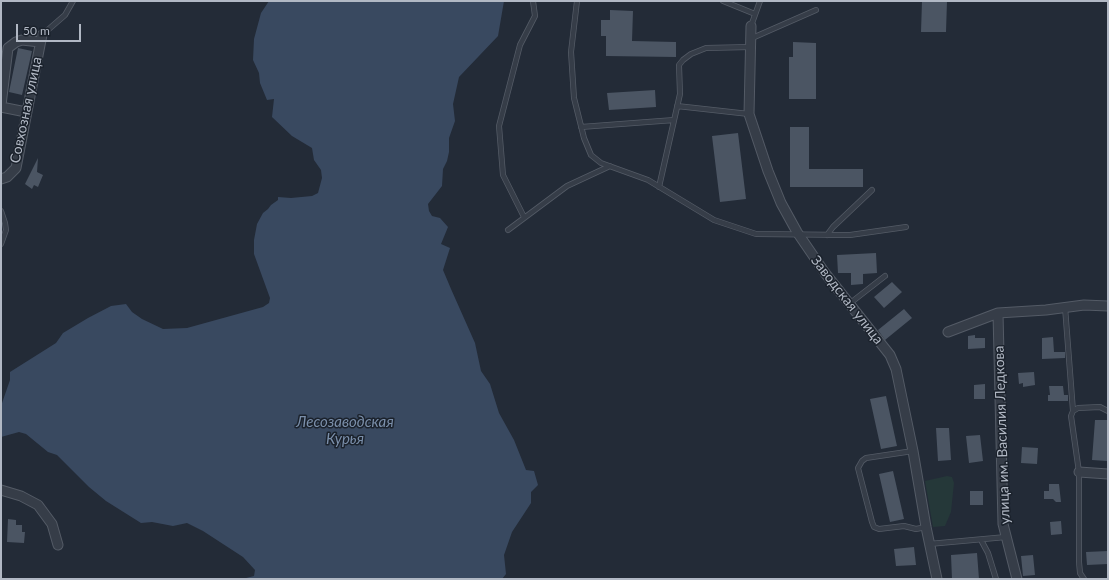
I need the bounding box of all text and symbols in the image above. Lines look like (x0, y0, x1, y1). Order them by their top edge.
scale bar (18, 16, 83, 42)
text: 50 m (23, 23, 50, 38)
street label: Совхозная улица (7, 55, 45, 165)
street label: Заводская улица (807, 252, 887, 348)
street label: улица им. Василия Ледкова (990, 345, 1014, 525)
water label: Лесозаводская Курья (296, 413, 394, 448)

